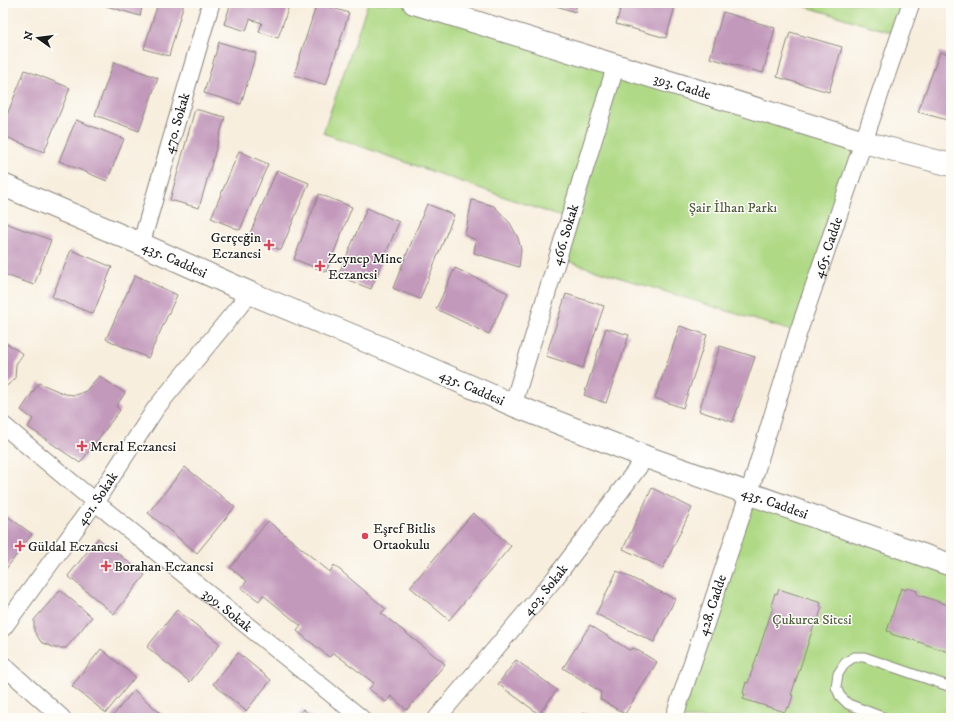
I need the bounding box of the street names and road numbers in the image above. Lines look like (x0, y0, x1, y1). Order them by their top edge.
street label: 393. Cadde (651, 70, 713, 104)
street label: 470. Sokak (160, 91, 195, 156)
street label: 466. Sokak (548, 202, 583, 268)
street label: 465. Cadde (809, 215, 847, 281)
street label: 435. Caddesi (139, 238, 210, 283)
street label: 435. Caddesi (436, 366, 508, 410)
street label: 401. Sokak (73, 469, 122, 529)
street label: 435. Caddesi (739, 483, 811, 524)
street label: 403. Sokak (519, 561, 572, 619)
street label: 428. Cadde (694, 572, 731, 638)
street label: 399. Sokak (198, 585, 256, 636)

